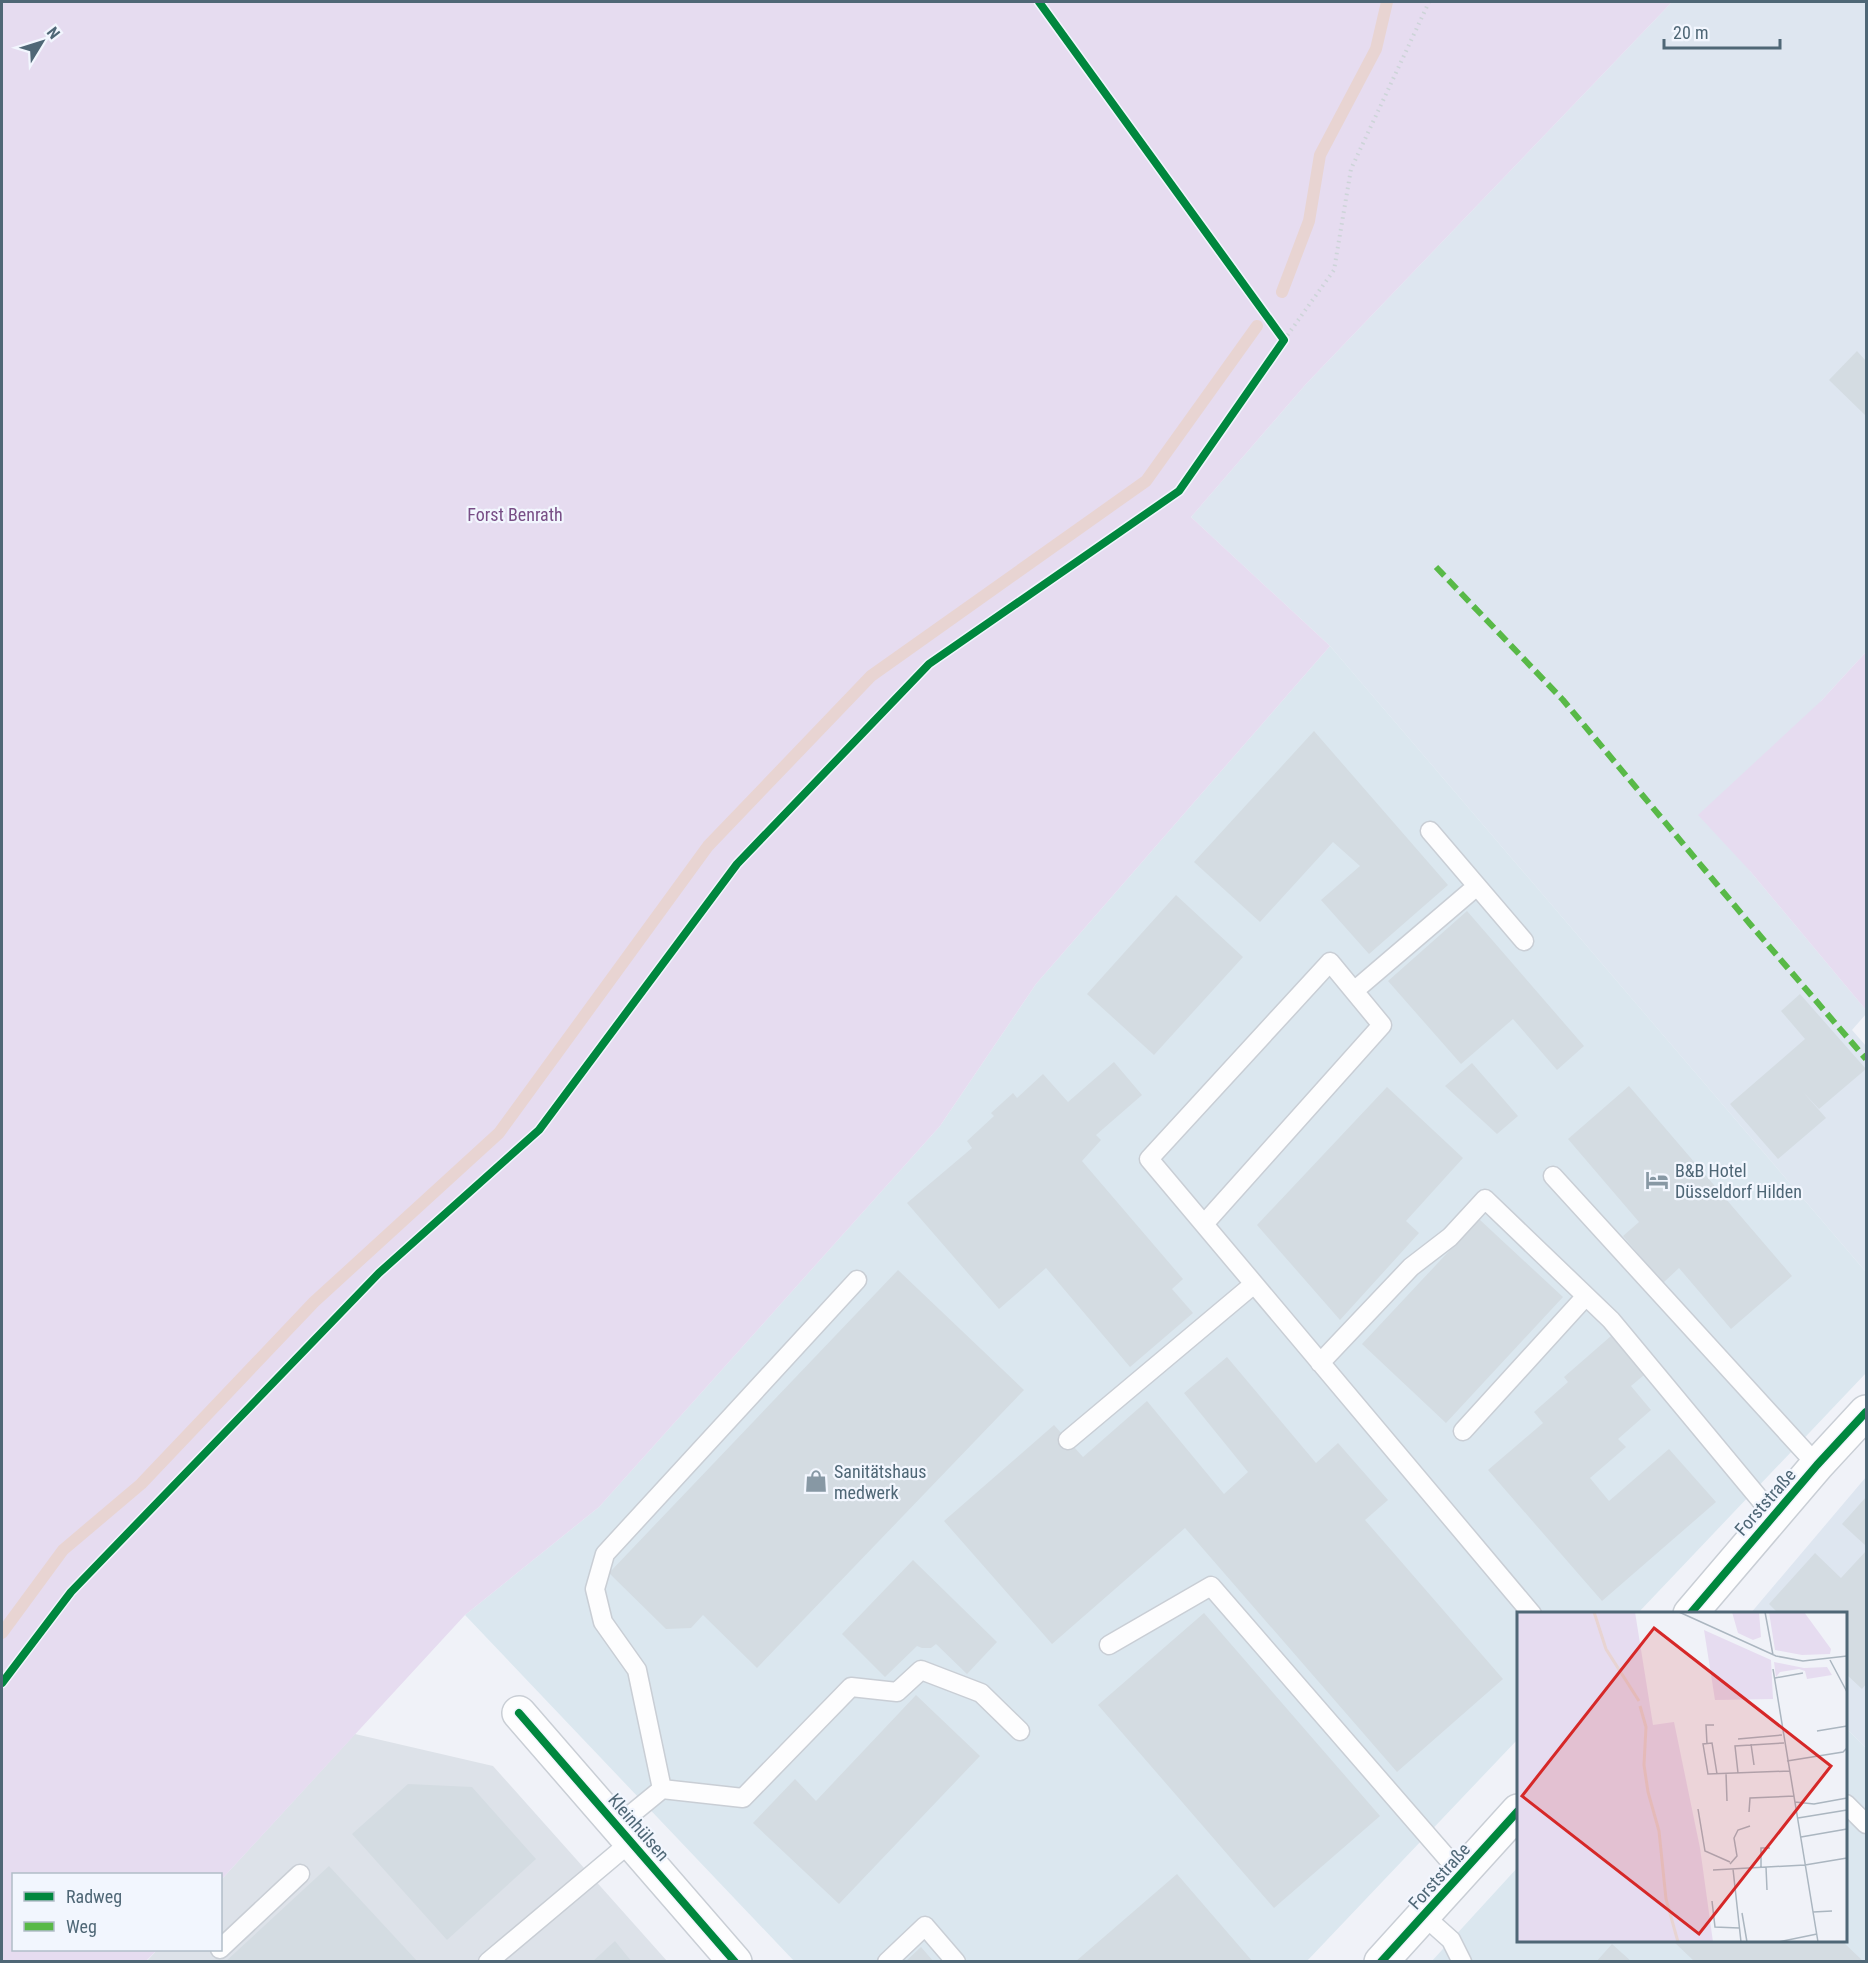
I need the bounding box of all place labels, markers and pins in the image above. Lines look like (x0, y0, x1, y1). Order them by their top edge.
place label: B&B Hotel Düsseldorf Hilden (1675, 1160, 1802, 1202)
hotel icon: B&B Hotel Düsseldorf Hilden (1644, 1167, 1670, 1193)
place label: Sanitätshaus medwerk (834, 1461, 927, 1503)
shop icon: Sanitätshaus medwerk (803, 1468, 829, 1494)

